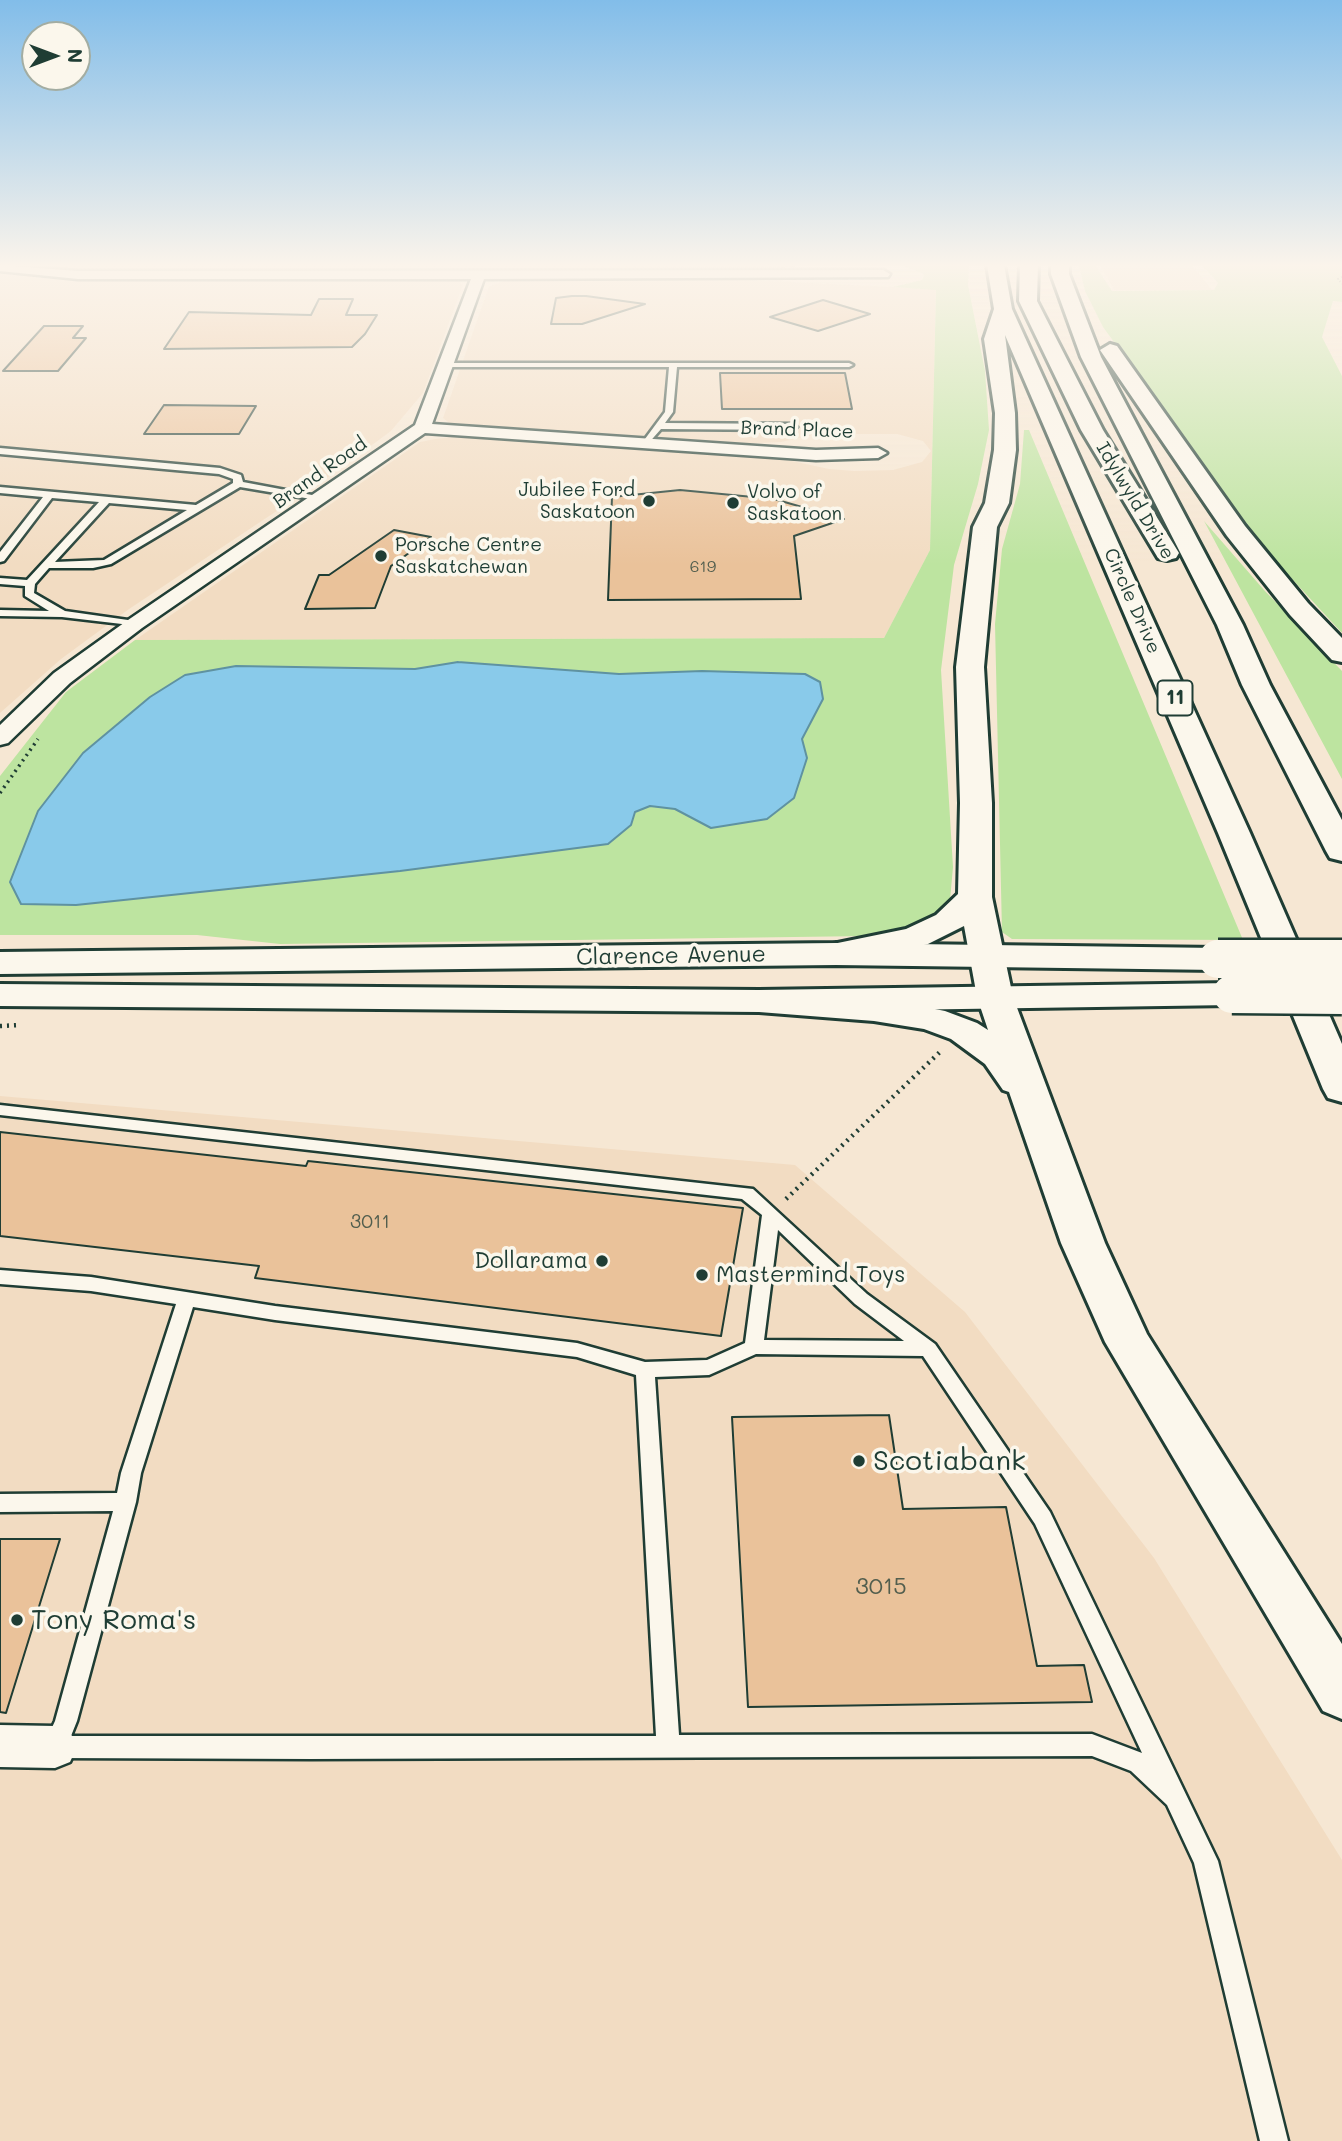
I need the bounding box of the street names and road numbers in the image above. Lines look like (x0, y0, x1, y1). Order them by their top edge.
street label: Brand Place (740, 417, 854, 443)
street label: Brand Road (269, 432, 371, 514)
street label: Idylwyld Drive (1091, 438, 1179, 564)
street label: Circle Drive (1099, 545, 1165, 657)
road number: 11 (1158, 680, 1192, 716)
street label: Clarence Avenue (576, 941, 766, 971)

